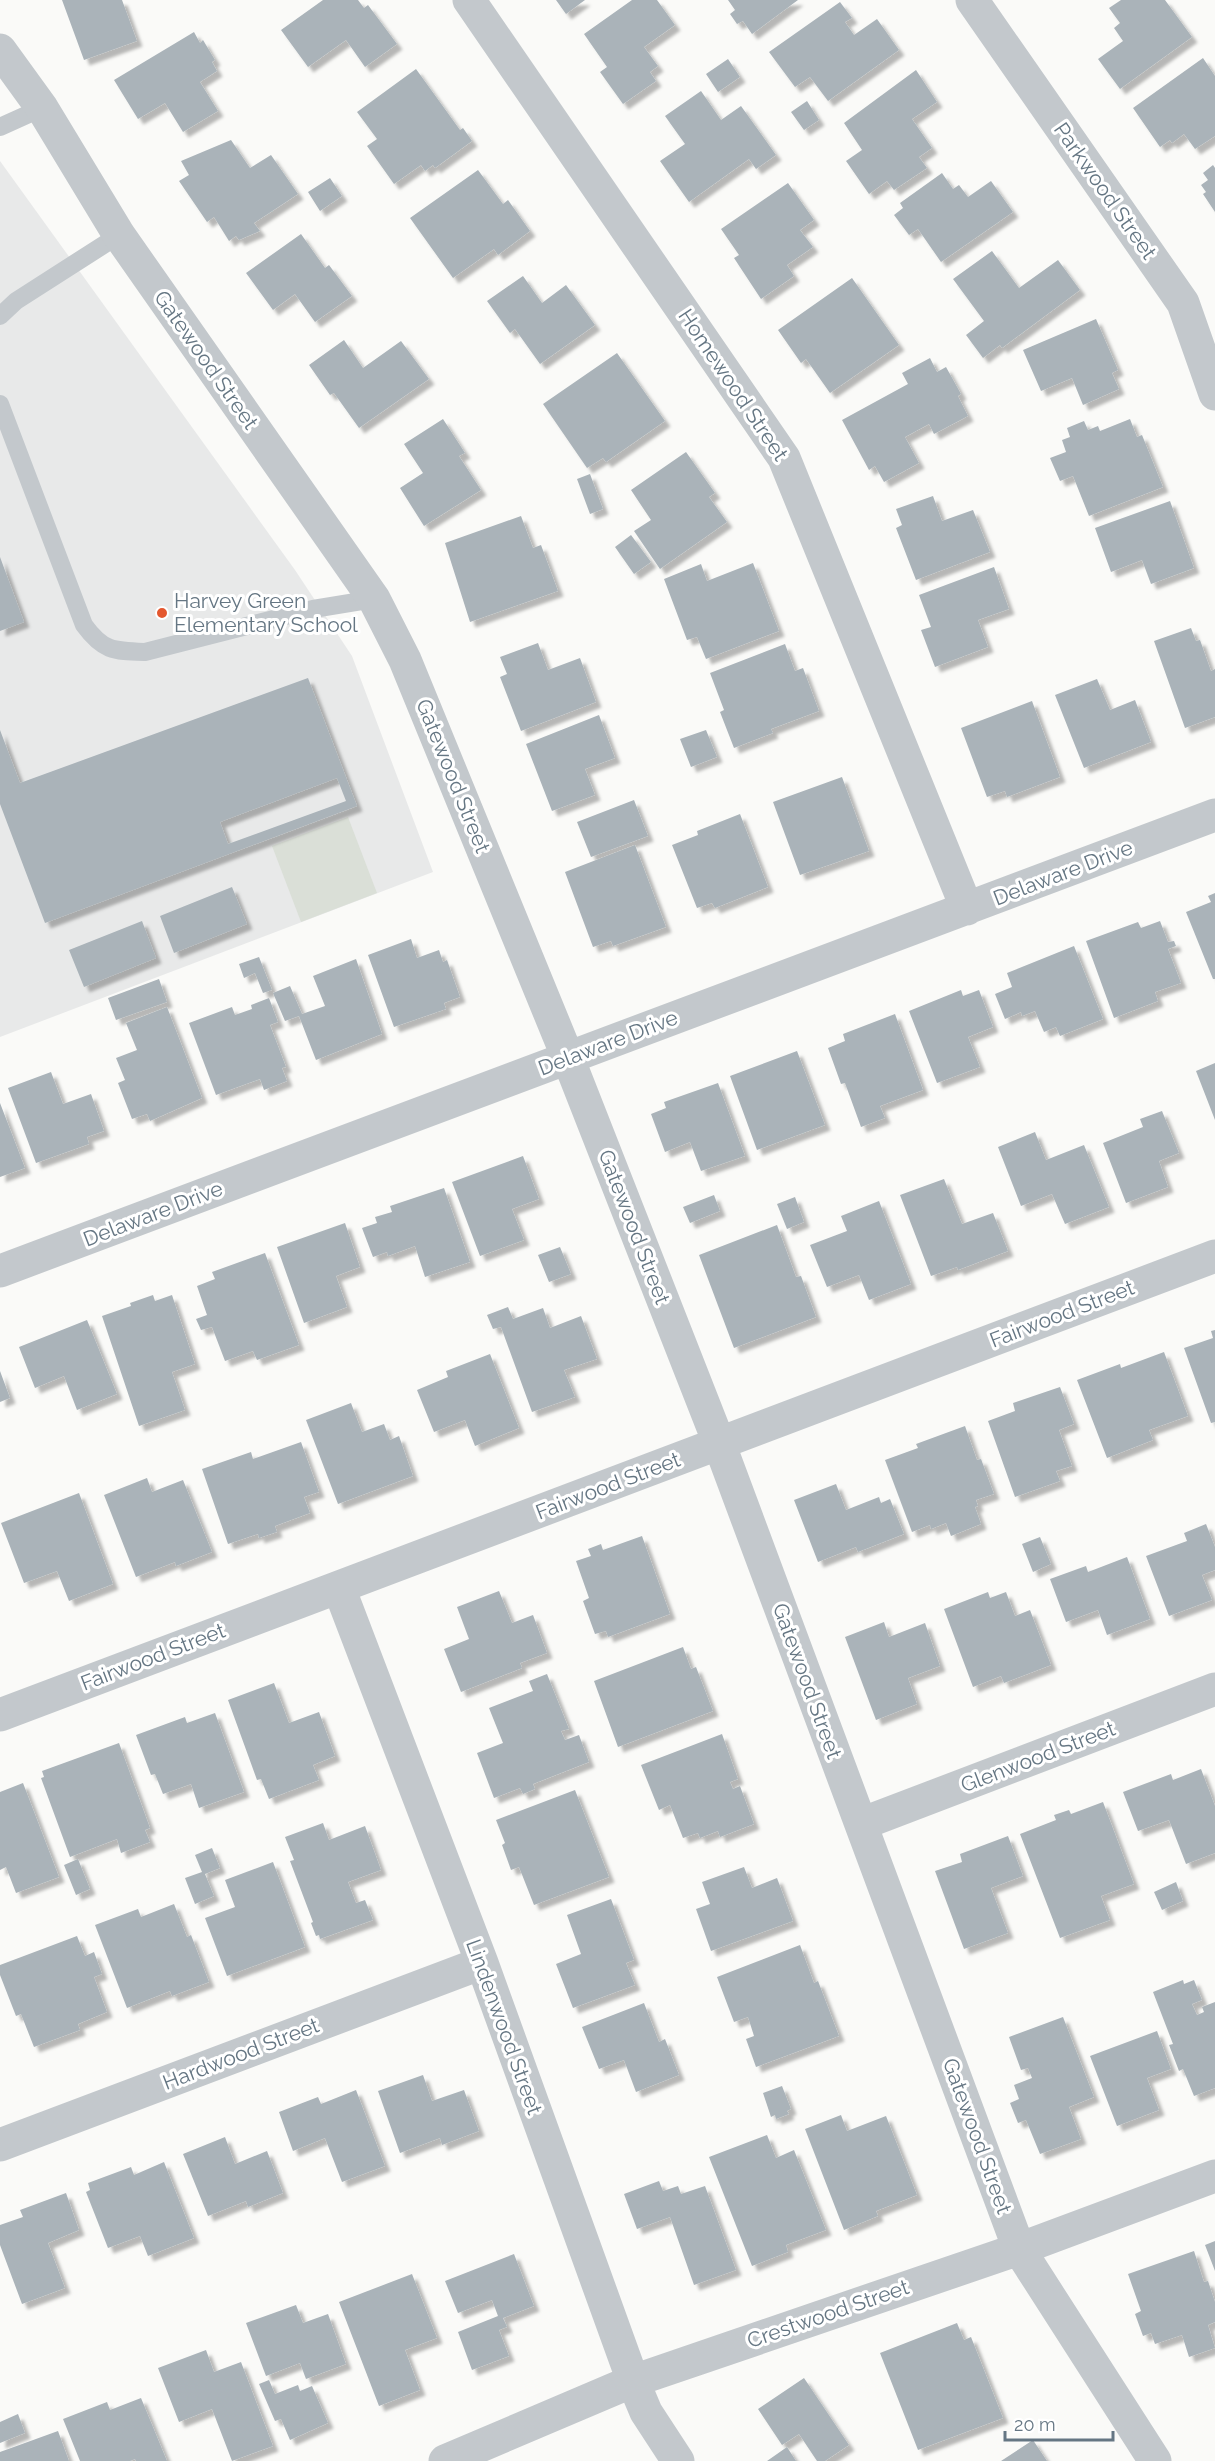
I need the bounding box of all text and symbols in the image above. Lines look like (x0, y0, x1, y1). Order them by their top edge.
street label: Parkwood Street (1049, 118, 1162, 264)
street label: Gatewood Street (149, 286, 264, 434)
street label: Homewood Street (673, 304, 793, 465)
place label: Harvey Green Elementary School (174, 588, 358, 637)
marker: Harvey Green Elementary School (155, 606, 169, 620)
street label: Gatewood Street (411, 695, 496, 856)
street label: Delaware Drive (990, 834, 1136, 911)
street label: Delaware Drive (535, 1004, 681, 1081)
street label: Gatewood Street (593, 1146, 675, 1308)
street label: Delaware Drive (80, 1175, 226, 1252)
street label: Fairwood Street (986, 1274, 1138, 1353)
street label: Fairwood Street (532, 1446, 684, 1525)
street label: Gatewood Street (768, 1600, 847, 1762)
street label: Fairwood Street (77, 1617, 229, 1696)
street label: Glenwood Street (957, 1716, 1119, 1797)
street label: Lindenwood Street (461, 1936, 548, 2118)
street label: Hardwood Street (159, 2012, 322, 2095)
street label: Gatewood Street (938, 2055, 1017, 2217)
street label: Crestwood Street (744, 2274, 912, 2353)
scale bar (1005, 2404, 1113, 2442)
text: 20 m (1014, 2414, 1056, 2435)

